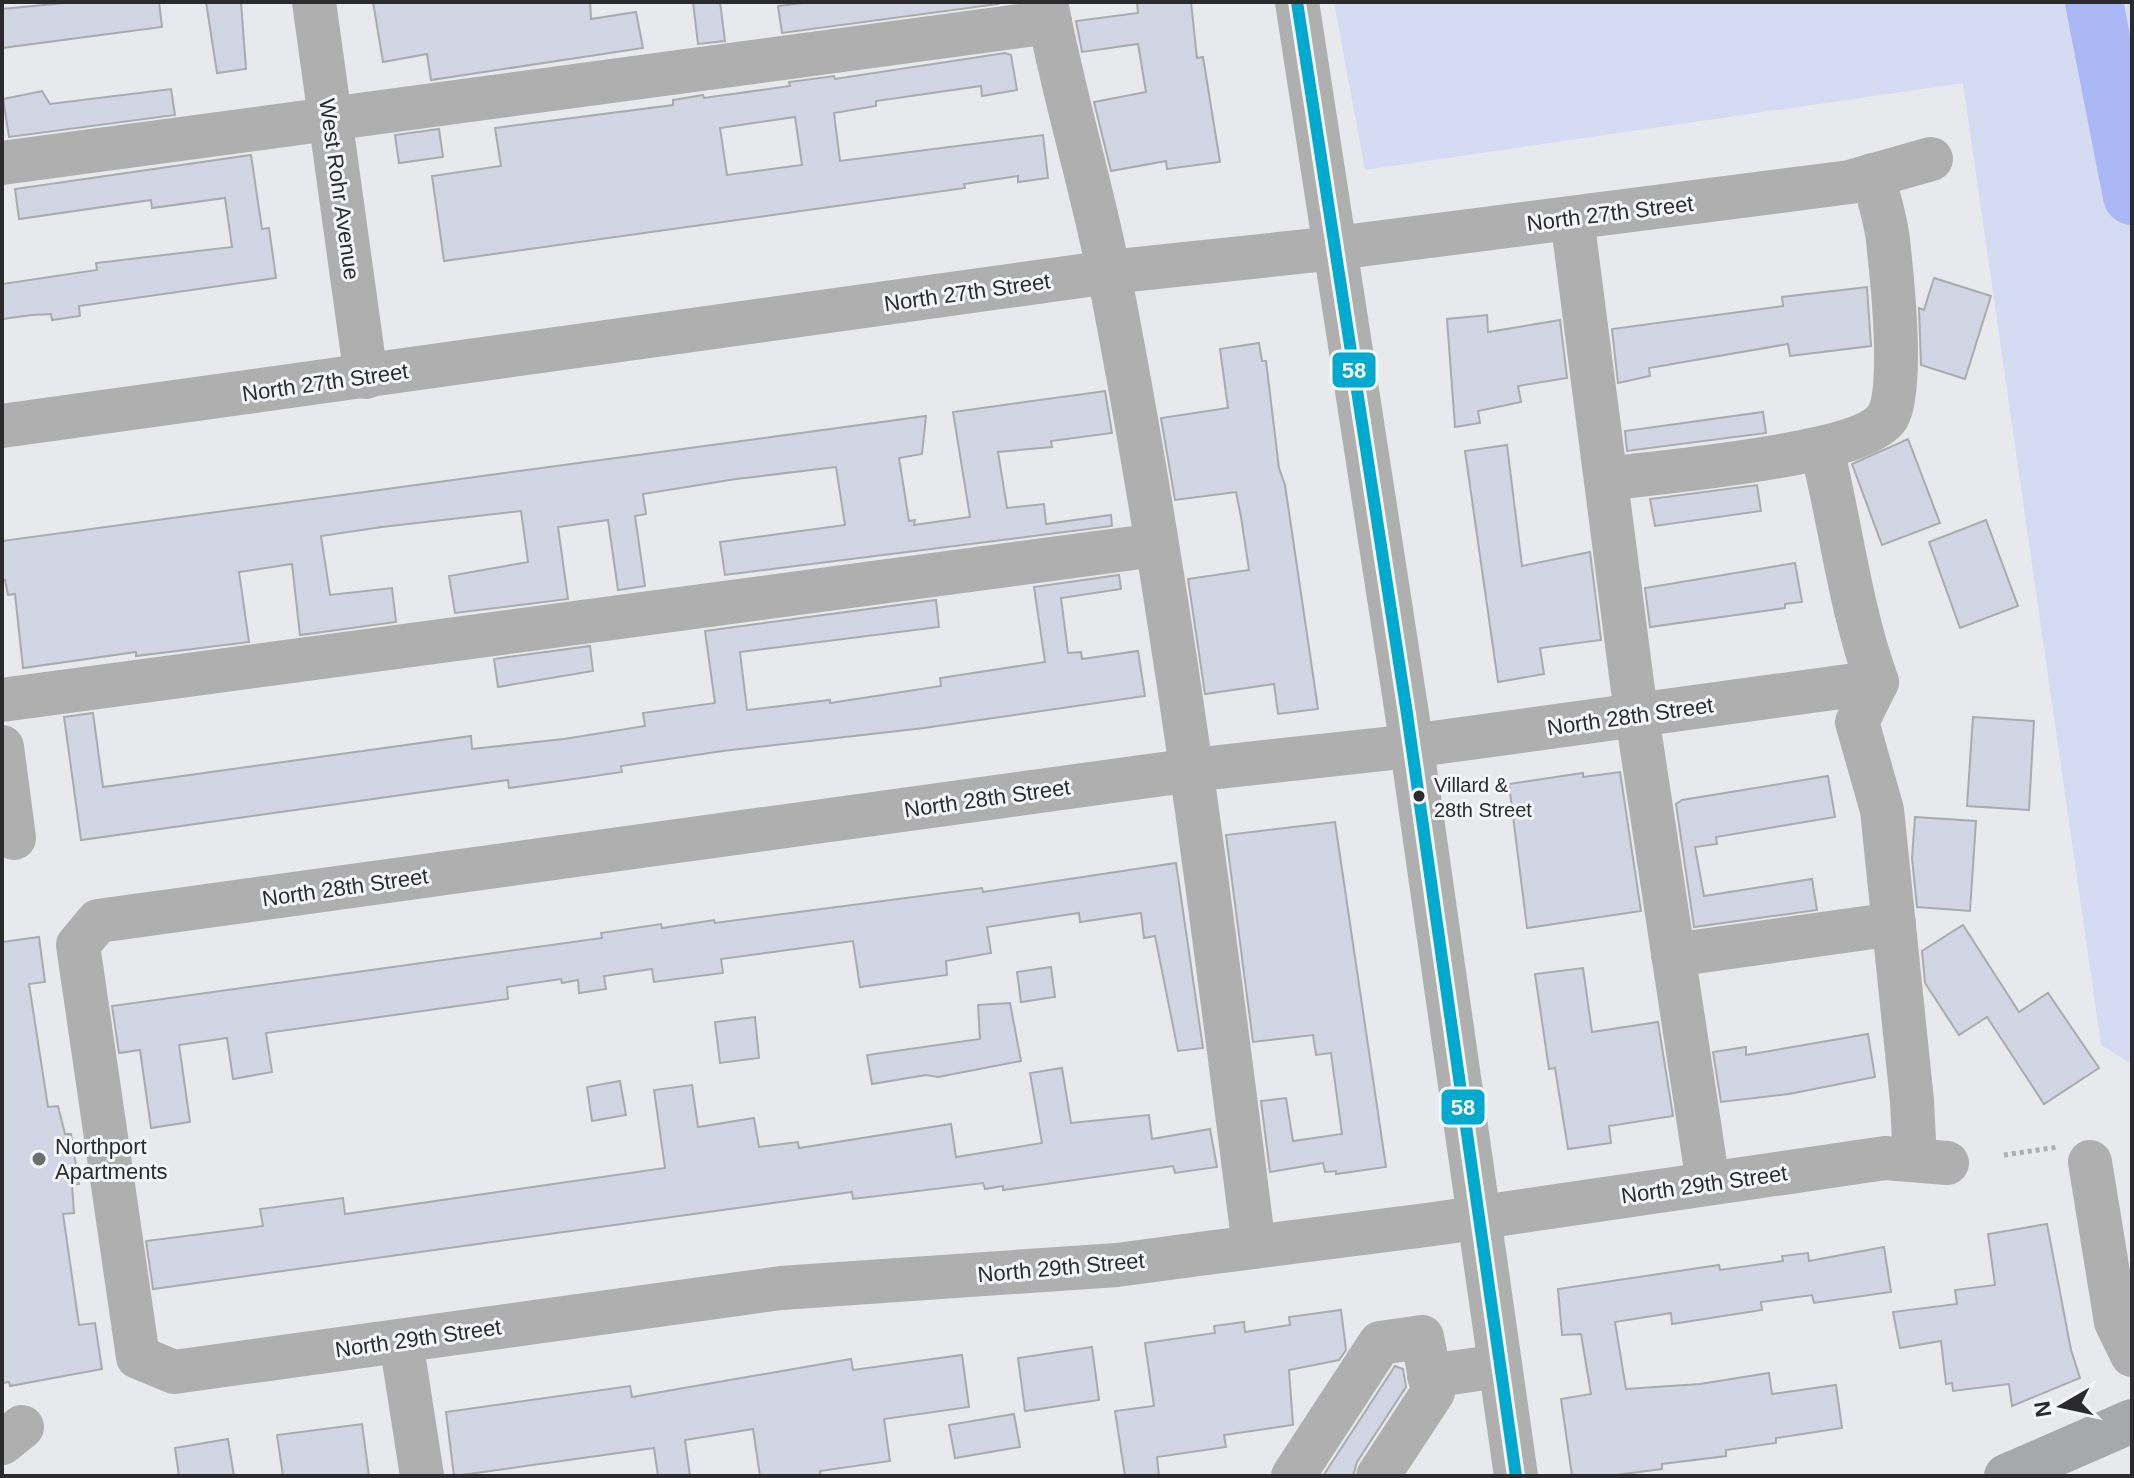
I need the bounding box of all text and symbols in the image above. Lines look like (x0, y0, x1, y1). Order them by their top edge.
street label: West Rohr Avenue (314, 97, 365, 281)
street label: North 27th Street (1525, 191, 1695, 236)
street label: North 27th Street (882, 268, 1052, 317)
line badge: 58 (1331, 351, 1377, 389)
street label: North 27th Street (240, 358, 410, 407)
text: 58 (1342, 358, 1366, 383)
street label: North 28th Street (1545, 692, 1715, 741)
street label: North 28th Street (902, 774, 1072, 823)
place label: Villard & 28th Street (1434, 774, 1532, 821)
marker: Villard & 28th Street (1411, 788, 1427, 804)
street label: North 28th Street (260, 863, 430, 912)
line badge: 58 (1440, 1088, 1486, 1126)
text: 58 (1451, 1095, 1475, 1120)
place label: Northport Apartments (55, 1134, 168, 1184)
marker: Northport Apartments (30, 1150, 48, 1168)
street label: North 29th Street (1619, 1160, 1789, 1209)
street label: North 29th Street (976, 1248, 1146, 1287)
street label: North 29th Street (333, 1314, 503, 1363)
north arrow (2022, 1366, 2102, 1446)
text: N (2029, 1399, 2056, 1419)

